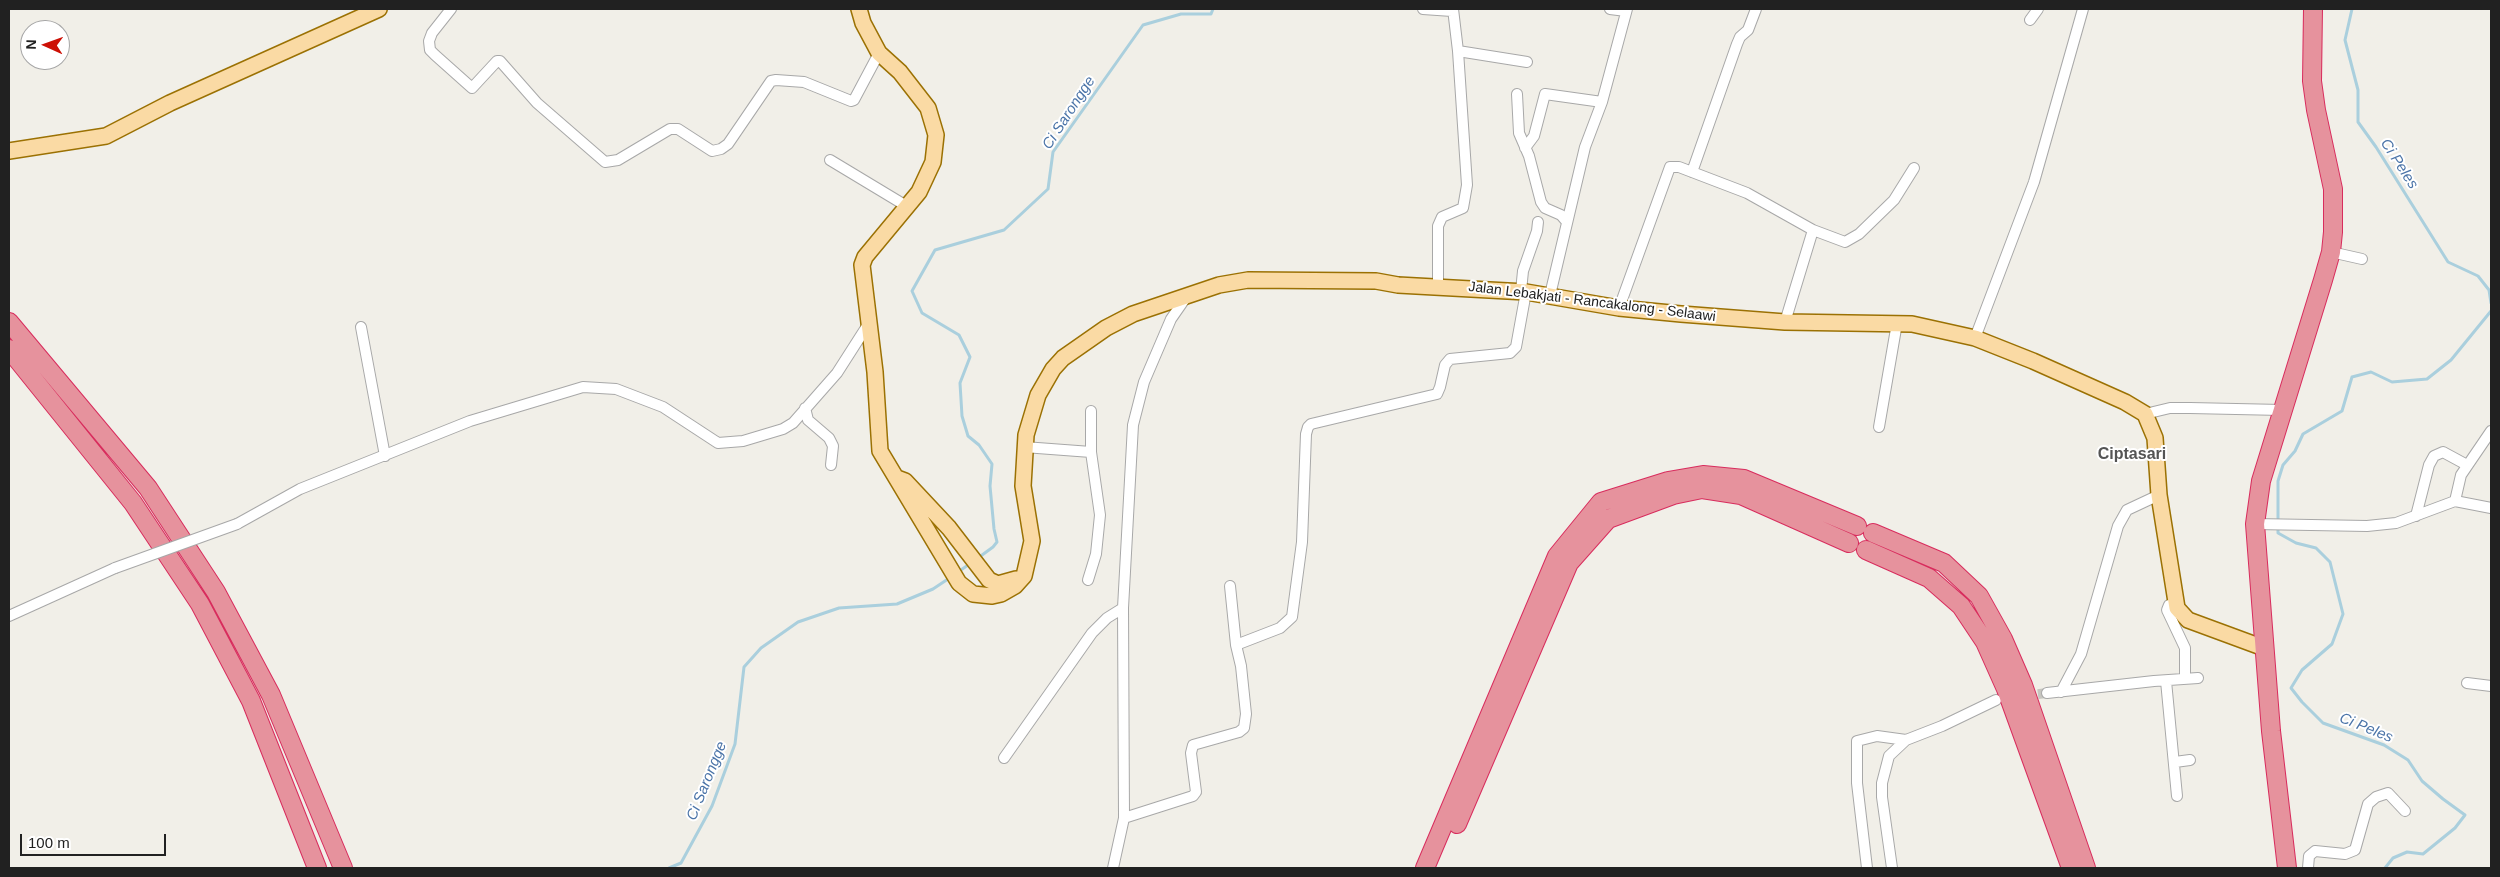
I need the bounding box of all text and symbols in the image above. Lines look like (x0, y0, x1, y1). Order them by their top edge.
north arrow (20, 20, 70, 70)
text: N (23, 39, 39, 50)
water label: Ci Sarongge (1039, 73, 1099, 153)
water label: Ci Peles (2376, 136, 2422, 192)
street label: Jalan Lebakjati - Rancakalong - Selaawi (1467, 278, 1717, 326)
district label: Ciptasari (2098, 445, 2166, 465)
water label: Ci Peles (2337, 709, 2395, 747)
water label: Ci Sarongge (683, 739, 731, 823)
scale bar (22, 824, 169, 856)
text: 100 m (28, 834, 70, 851)

